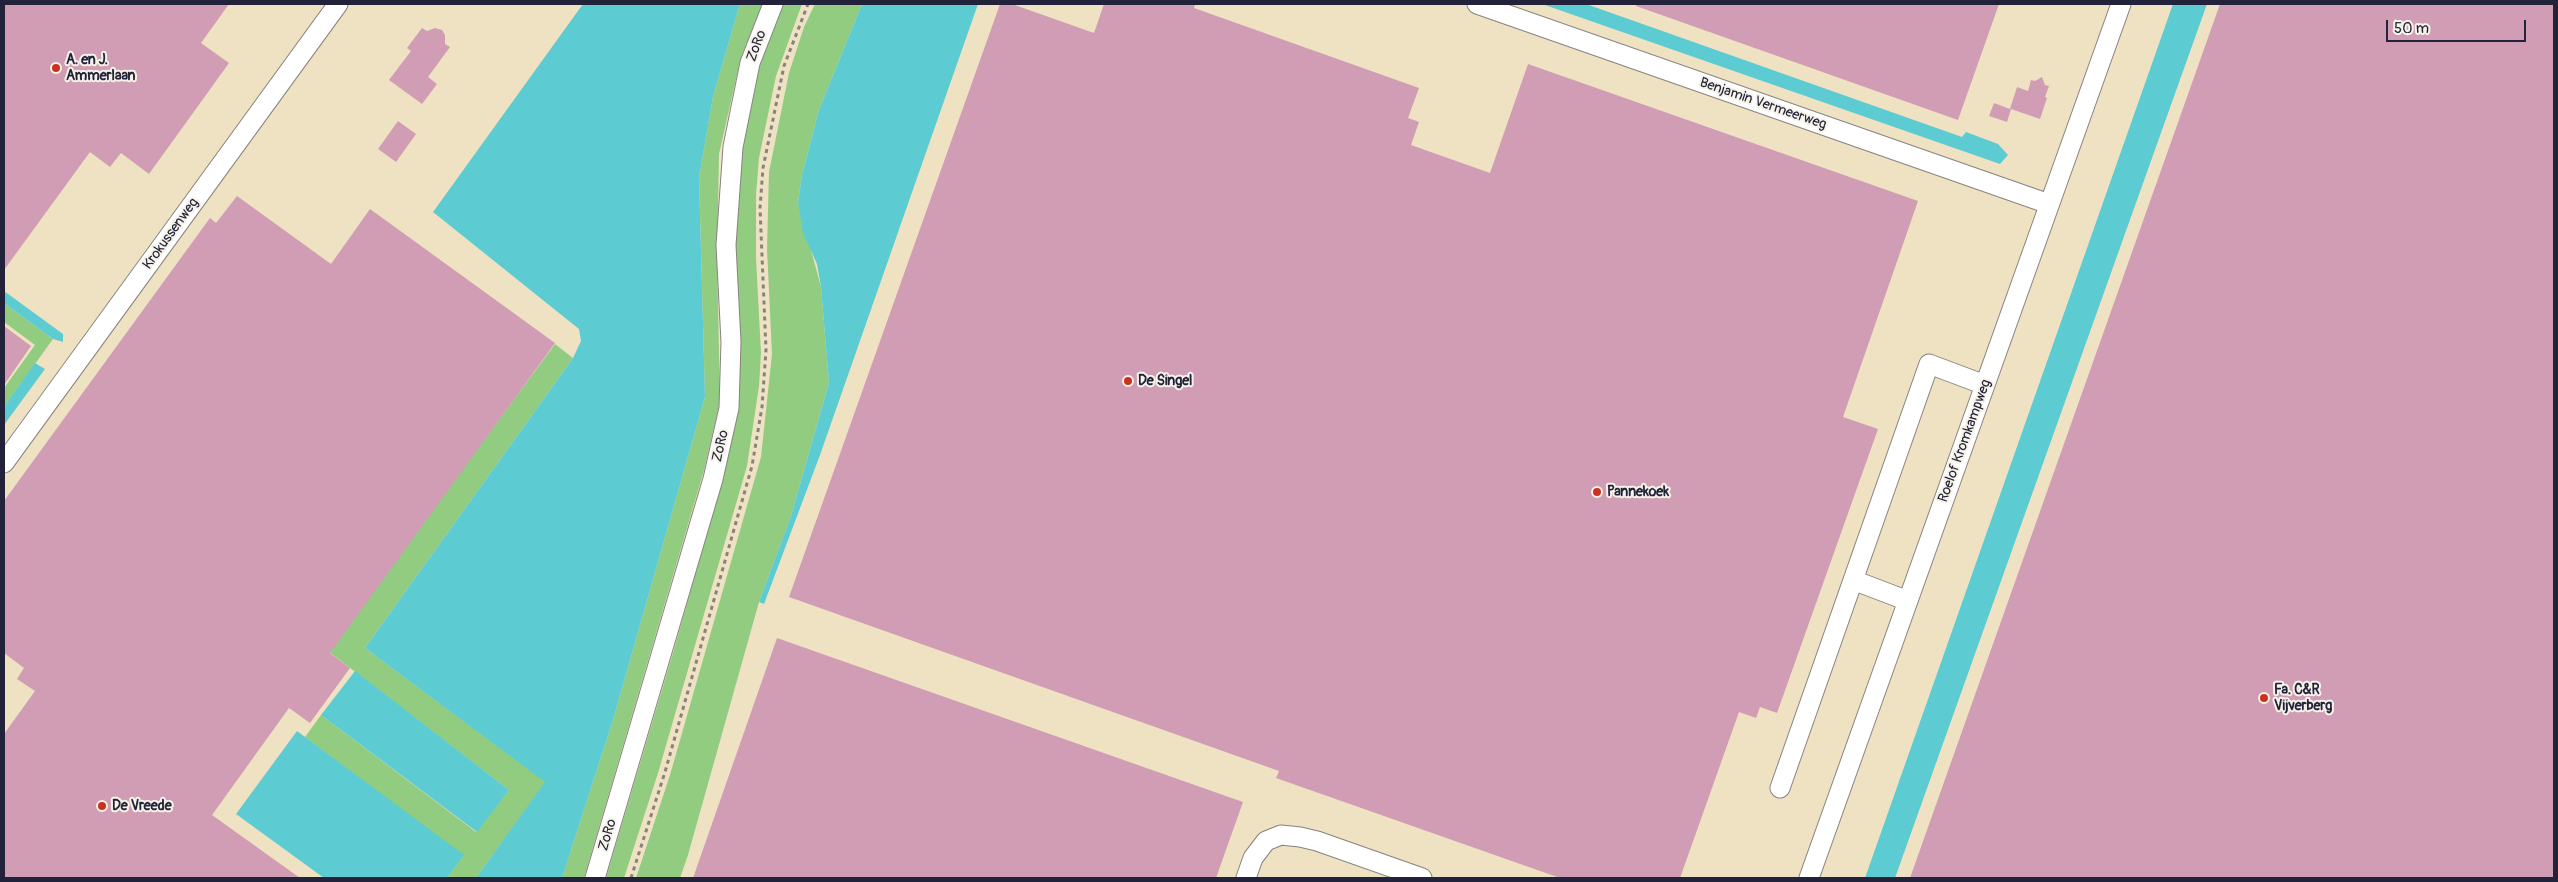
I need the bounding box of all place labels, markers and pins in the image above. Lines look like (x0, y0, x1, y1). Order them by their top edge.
place label: A. en J. Ammerlaan (66, 52, 135, 84)
marker: A. en J. Ammerlaan (50, 62, 62, 74)
place label: De Singel (1138, 373, 1192, 389)
marker: De Singel (1122, 375, 1134, 387)
place label: Pannekoek (1607, 484, 1669, 500)
marker: Pannekoek (1591, 486, 1603, 498)
place label: Fa. C&R Vijverberg (2274, 682, 2332, 714)
marker: Fa. C&R Vijverberg (2258, 692, 2270, 704)
place label: De Vreede (112, 798, 172, 814)
marker: De Vreede (96, 800, 108, 812)

